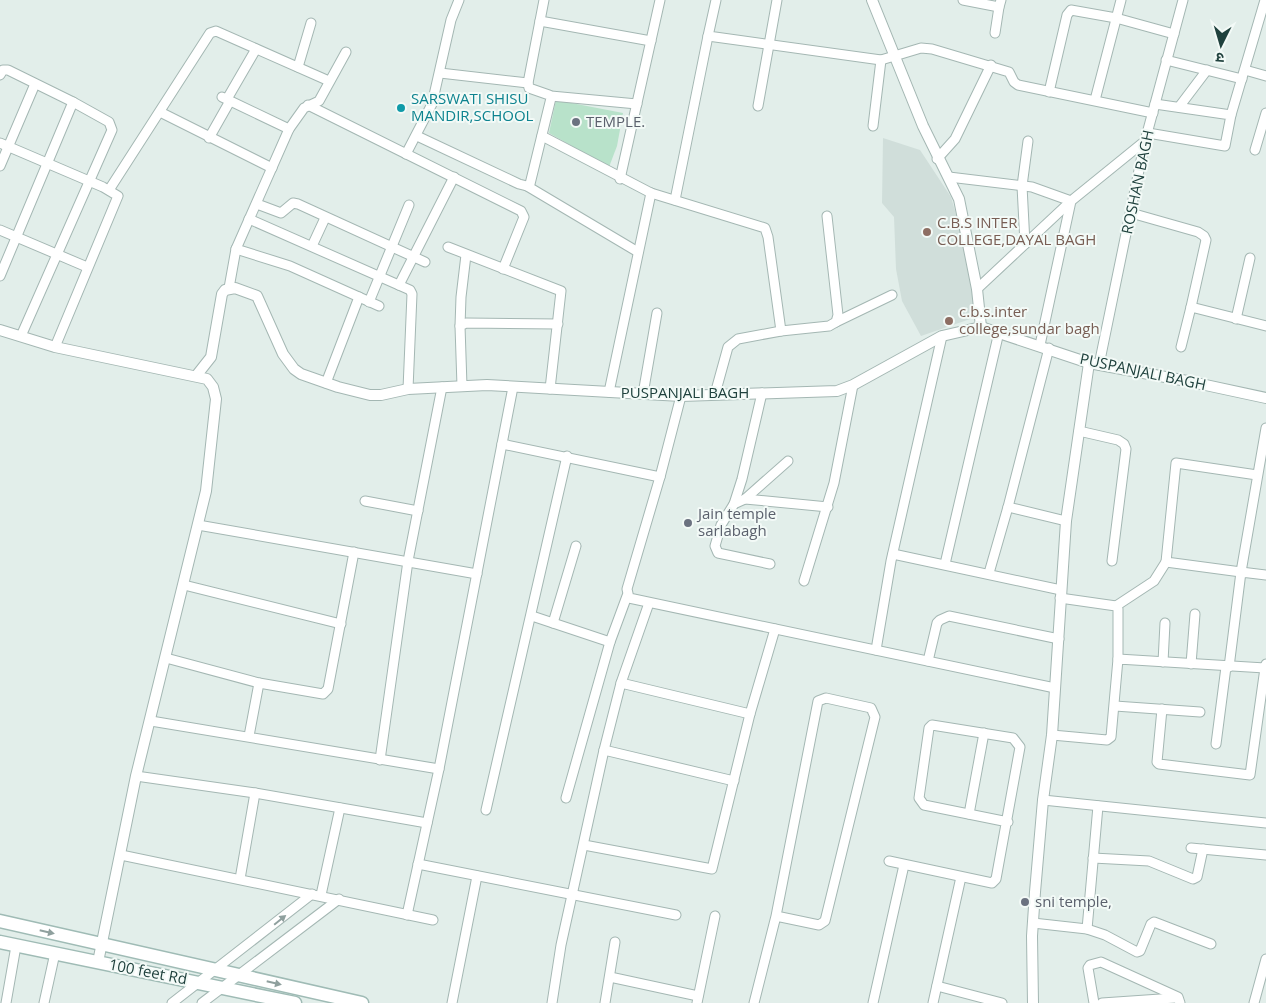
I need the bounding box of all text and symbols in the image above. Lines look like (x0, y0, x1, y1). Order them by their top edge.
north arrow (1196, 20, 1246, 70)
text: उ (1214, 49, 1225, 68)
place label: SARSWATI SHISU MANDIR,SCHOOL (411, 88, 534, 125)
marker: SARSWATI SHISU MANDIR,SCHOOL (395, 102, 407, 114)
place label: TEMPLE. (586, 111, 645, 131)
marker: TEMPLE. (570, 116, 582, 128)
street label: ROSHAN BAGH (1116, 128, 1158, 236)
place label: C.B.S INTER COLLEGE,DAYAL BAGH (937, 212, 1096, 249)
marker: C.B.S INTER COLLEGE,DAYAL BAGH (921, 226, 933, 238)
place label: c.b.s.inter college,sundar bagh (959, 301, 1100, 338)
marker: c.b.s.inter college,sundar bagh (943, 315, 955, 327)
street label: PUSPANJALI BAGH (1078, 348, 1208, 394)
street label: PUSPANJALI BAGH (621, 382, 749, 402)
place label: Jain temple sarlabagh (696, 503, 776, 540)
marker: Jain temple sarlabagh (682, 517, 694, 529)
place label: sni temple, (1035, 891, 1112, 911)
marker: sni temple, (1019, 896, 1031, 908)
one-way arrow (273, 914, 286, 925)
one-way arrow (40, 928, 55, 936)
street label: 100 feet Rd (107, 954, 189, 988)
one-way arrow (267, 979, 282, 987)

